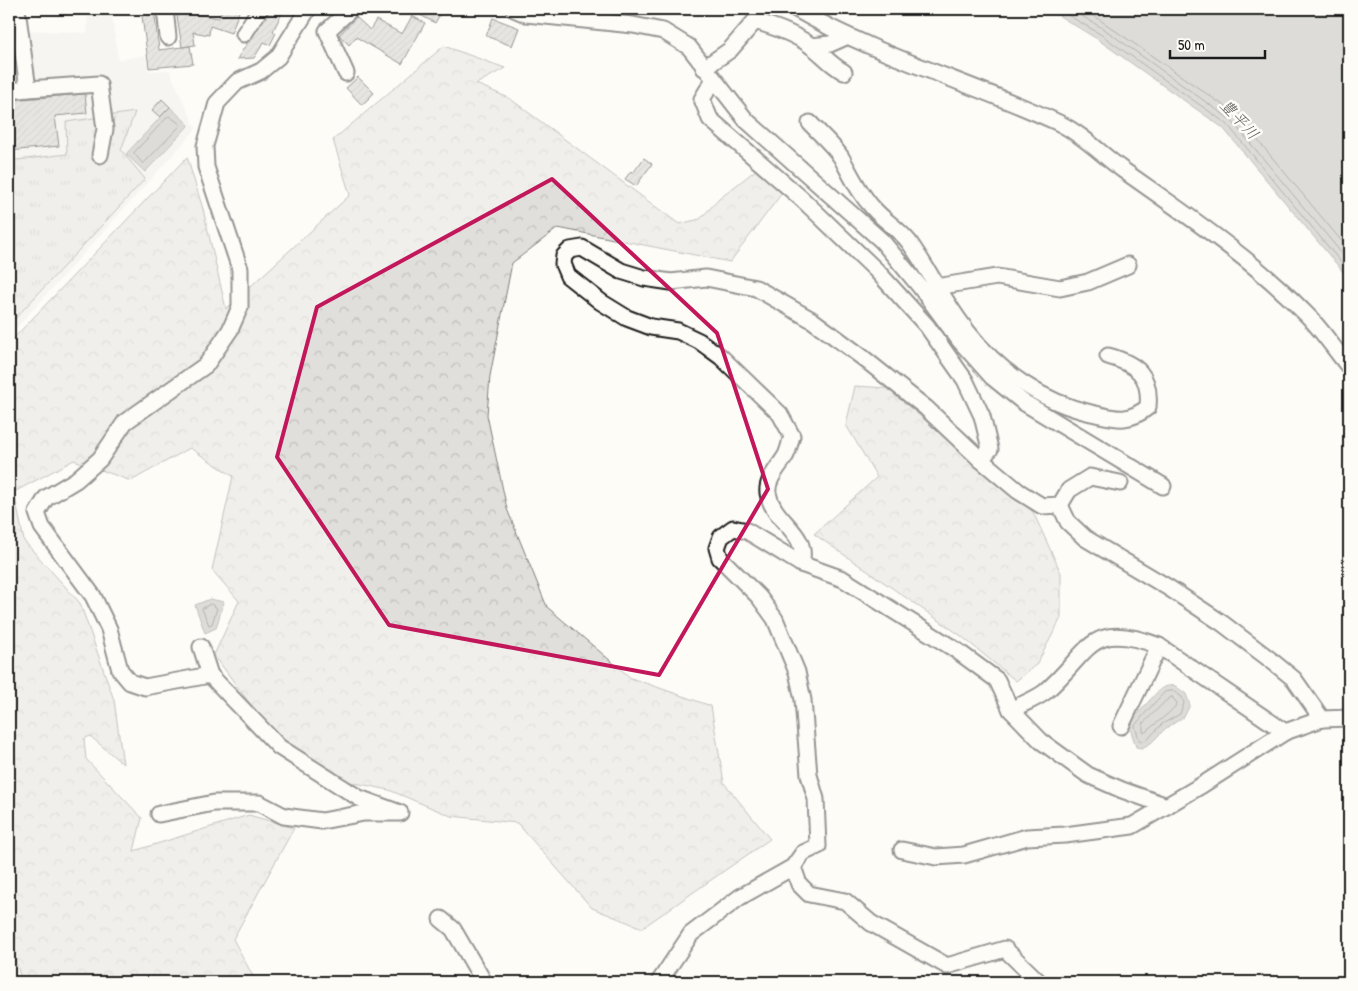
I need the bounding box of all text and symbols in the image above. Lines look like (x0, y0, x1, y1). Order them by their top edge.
scale bar (1170, 28, 1266, 60)
text: 50 m (1178, 34, 1205, 55)
water label: 豊平川 (1216, 94, 1264, 144)

